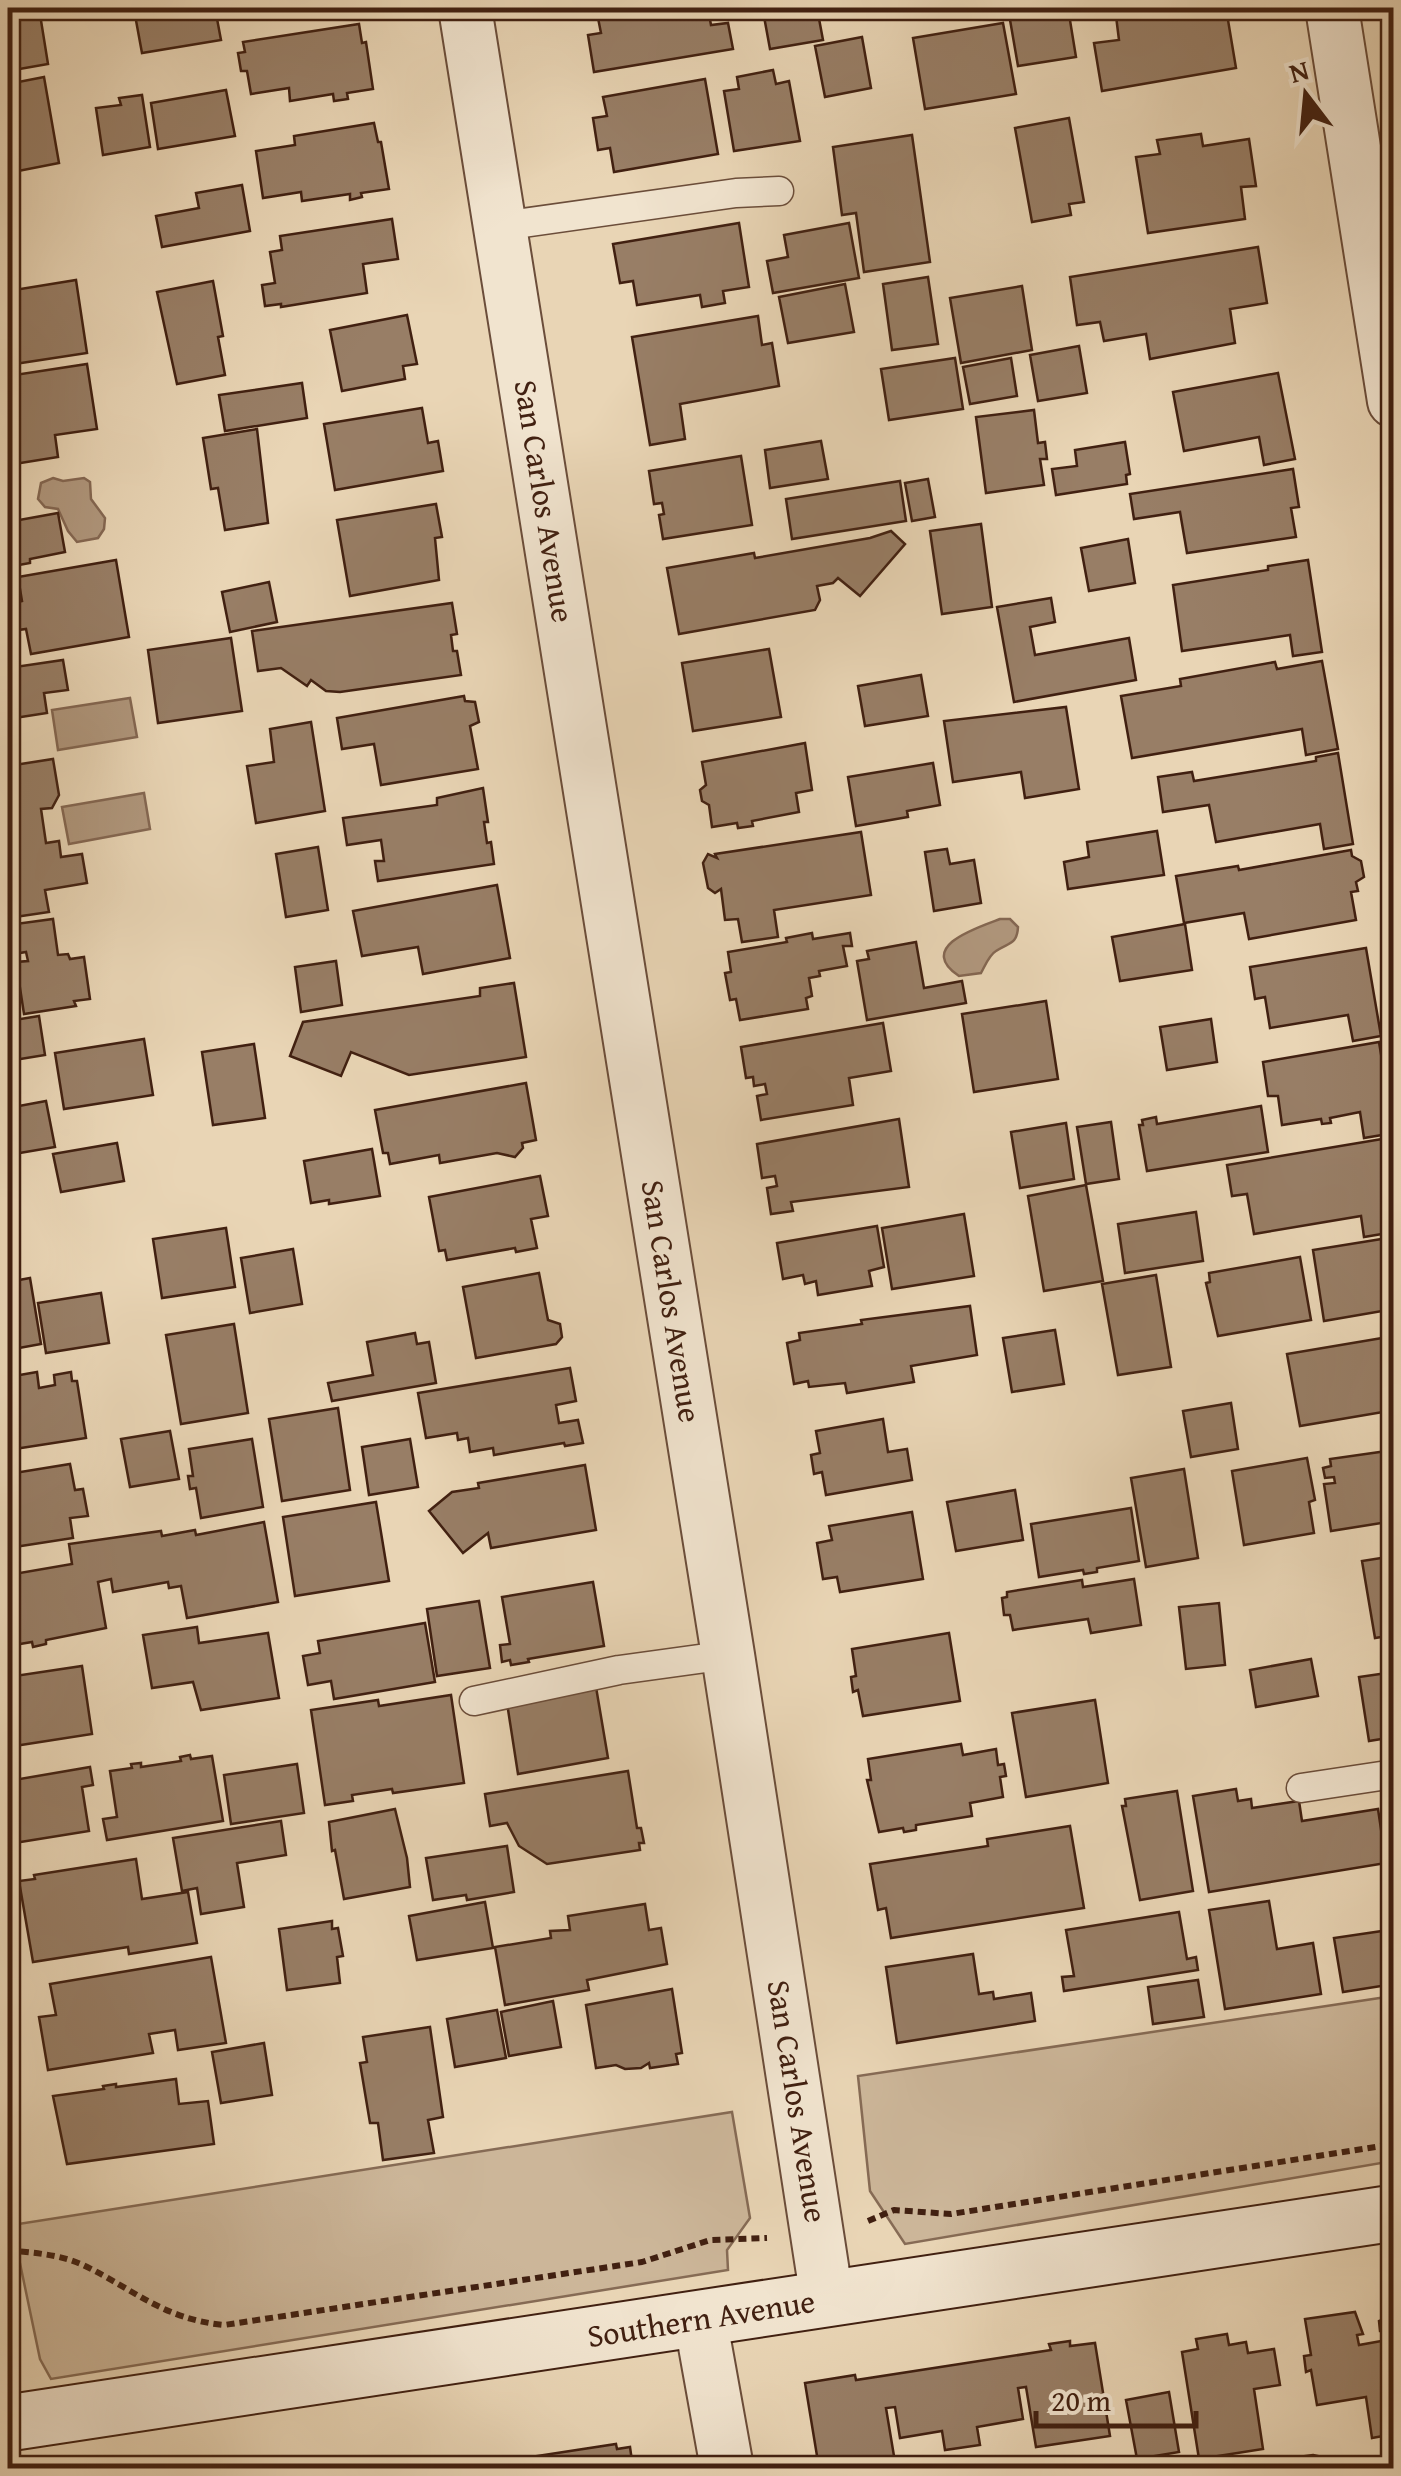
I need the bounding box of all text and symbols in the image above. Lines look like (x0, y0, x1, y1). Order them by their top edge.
north arrow (1256, 45, 1356, 145)
text: N (1284, 48, 1314, 93)
street label: San Carlos Avenue (503, 376, 587, 626)
street label: San Carlos Avenue (630, 1176, 714, 1426)
street label: San Carlos Avenue (756, 1976, 840, 2226)
street label: Southern Avenue (584, 2277, 818, 2359)
scale bar (1036, 2366, 1196, 2428)
text: 20 m (1051, 2378, 1111, 2422)

